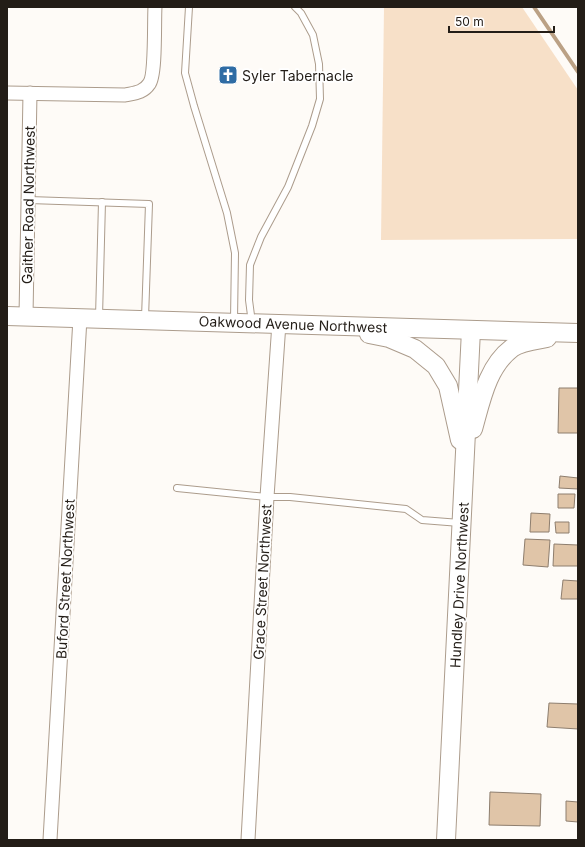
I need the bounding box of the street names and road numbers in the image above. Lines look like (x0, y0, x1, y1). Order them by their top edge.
street label: Gaither Road Northwest (18, 125, 38, 284)
street label: Oakwood Avenue Northwest (199, 312, 388, 336)
street label: Buford Street Northwest (52, 498, 78, 659)
street label: Hundley Drive Northwest (446, 501, 472, 668)
street label: Grace Street Northwest (249, 503, 275, 660)

